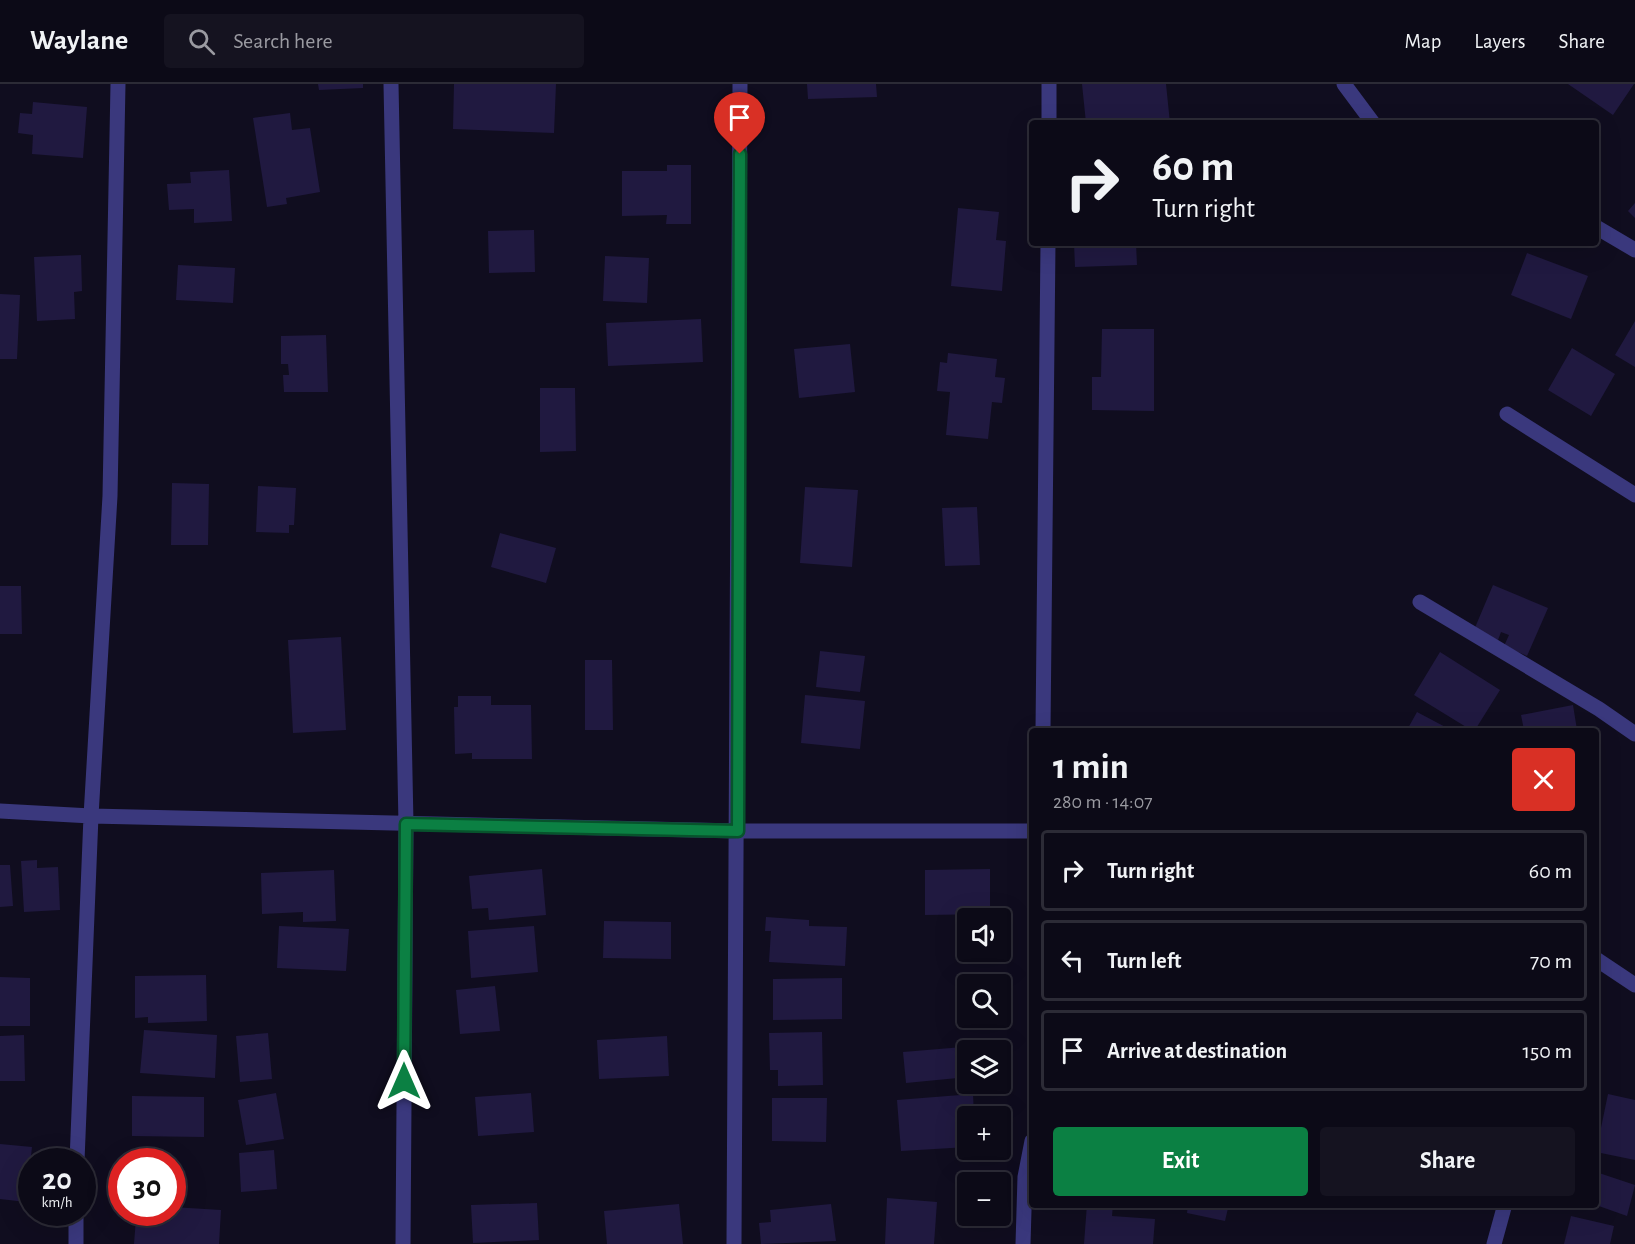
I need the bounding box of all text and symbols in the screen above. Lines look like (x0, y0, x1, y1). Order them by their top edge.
search box (164, 14, 584, 68)
icon: search (185, 25, 218, 58)
text: Waylane (30, 27, 128, 55)
text: Search here (233, 30, 333, 52)
text: Map (1405, 31, 1441, 52)
text: Layers (1474, 31, 1525, 52)
text: Share (1558, 31, 1605, 52)
pin (714, 92, 765, 154)
icon: arrive (723, 101, 756, 134)
icon: right (1053, 144, 1131, 222)
text: 60 m (1152, 146, 1234, 188)
text: Turn right (1152, 195, 1255, 222)
button: close (1512, 748, 1575, 811)
text: 1 min (1053, 749, 1129, 785)
text: 280 m · 14:07 (1053, 792, 1153, 812)
icon: right (1056, 854, 1089, 887)
text: Turn right (1107, 860, 1194, 882)
text: 60 m (1529, 860, 1572, 882)
map controls (957, 908, 1011, 1226)
button: sound (957, 908, 1011, 962)
icon: left (1056, 944, 1089, 977)
text: Turn left (1107, 950, 1181, 972)
text: 70 m (1530, 950, 1572, 972)
button: search (957, 974, 1011, 1028)
icon: arrive (1056, 1034, 1089, 1067)
button: layers (957, 1040, 1011, 1094)
text: Arrive at destination (1107, 1040, 1287, 1062)
text: 150 m (1522, 1040, 1572, 1062)
position arrow (372, 1049, 436, 1113)
button: + (957, 1106, 1011, 1160)
button: Exit (1053, 1127, 1308, 1196)
button: Share (1320, 1127, 1575, 1196)
speed limit sign: 30 (108, 1148, 186, 1226)
text: 20 (42, 1165, 72, 1195)
button: − (957, 1172, 1011, 1226)
text: km/h (42, 1195, 72, 1210)

